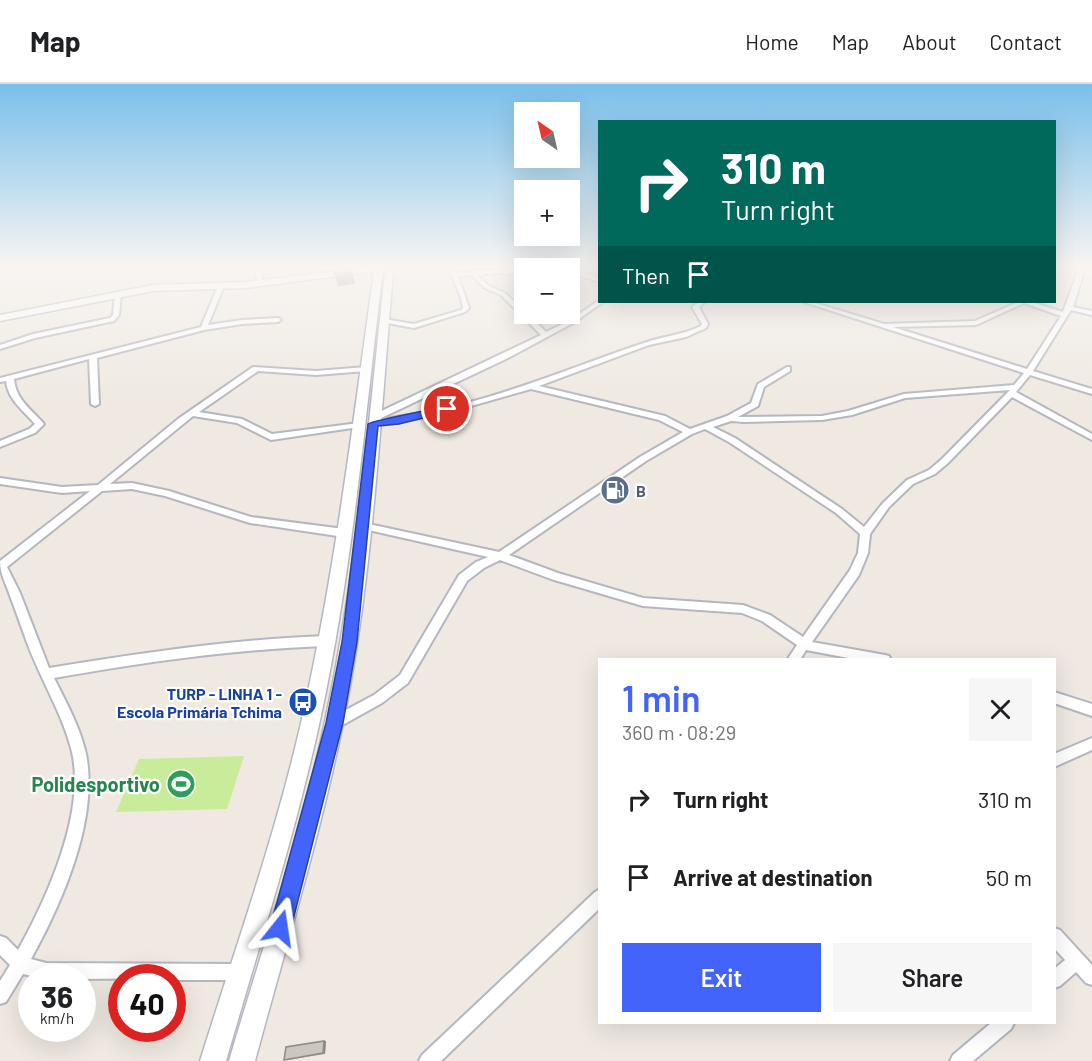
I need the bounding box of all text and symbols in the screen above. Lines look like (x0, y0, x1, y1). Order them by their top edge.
text: Map (30, 24, 81, 58)
text: Home (745, 29, 799, 54)
text: Map (832, 29, 869, 54)
text: About (902, 29, 957, 54)
text: Contact (990, 29, 1062, 54)
north arrow (514, 102, 580, 168)
map controls (514, 102, 580, 324)
text: 310 m (721, 142, 826, 192)
icon: right (622, 144, 700, 222)
button: + (514, 180, 580, 246)
text: Turn right (721, 193, 835, 225)
button: − (514, 258, 580, 324)
icon: arrive (682, 258, 715, 291)
text: Then (622, 262, 670, 288)
pin (421, 383, 472, 434)
icon: arrive (430, 392, 463, 425)
fuel station icon: B (599, 474, 631, 506)
place label: B (636, 481, 646, 500)
text: 1 min (622, 676, 701, 719)
button: close (969, 678, 1032, 741)
place label: TURP - LINHA 1 - Escola Primária Tchima (117, 684, 282, 721)
bus stop icon: TURP - LINHA 1 - Escola Primária Tchima (287, 686, 319, 718)
text: 360 m · 08:29 (622, 720, 736, 744)
sports icon: Polidesportivo (165, 768, 197, 800)
place label: Polidesportivo (32, 772, 160, 796)
icon: right (622, 783, 655, 816)
text: Turn right (673, 786, 768, 812)
text: 310 m (978, 786, 1032, 812)
icon: arrive (622, 861, 655, 894)
text: Arrive at destination (673, 864, 872, 890)
text: 50 m (986, 864, 1032, 890)
position arrow (248, 896, 312, 960)
button: Exit (622, 943, 821, 1012)
button: Share (833, 943, 1032, 1012)
speed limit sign: 40 (108, 964, 186, 1042)
text: 36 (41, 978, 73, 1014)
text: km/h (40, 1009, 74, 1027)

